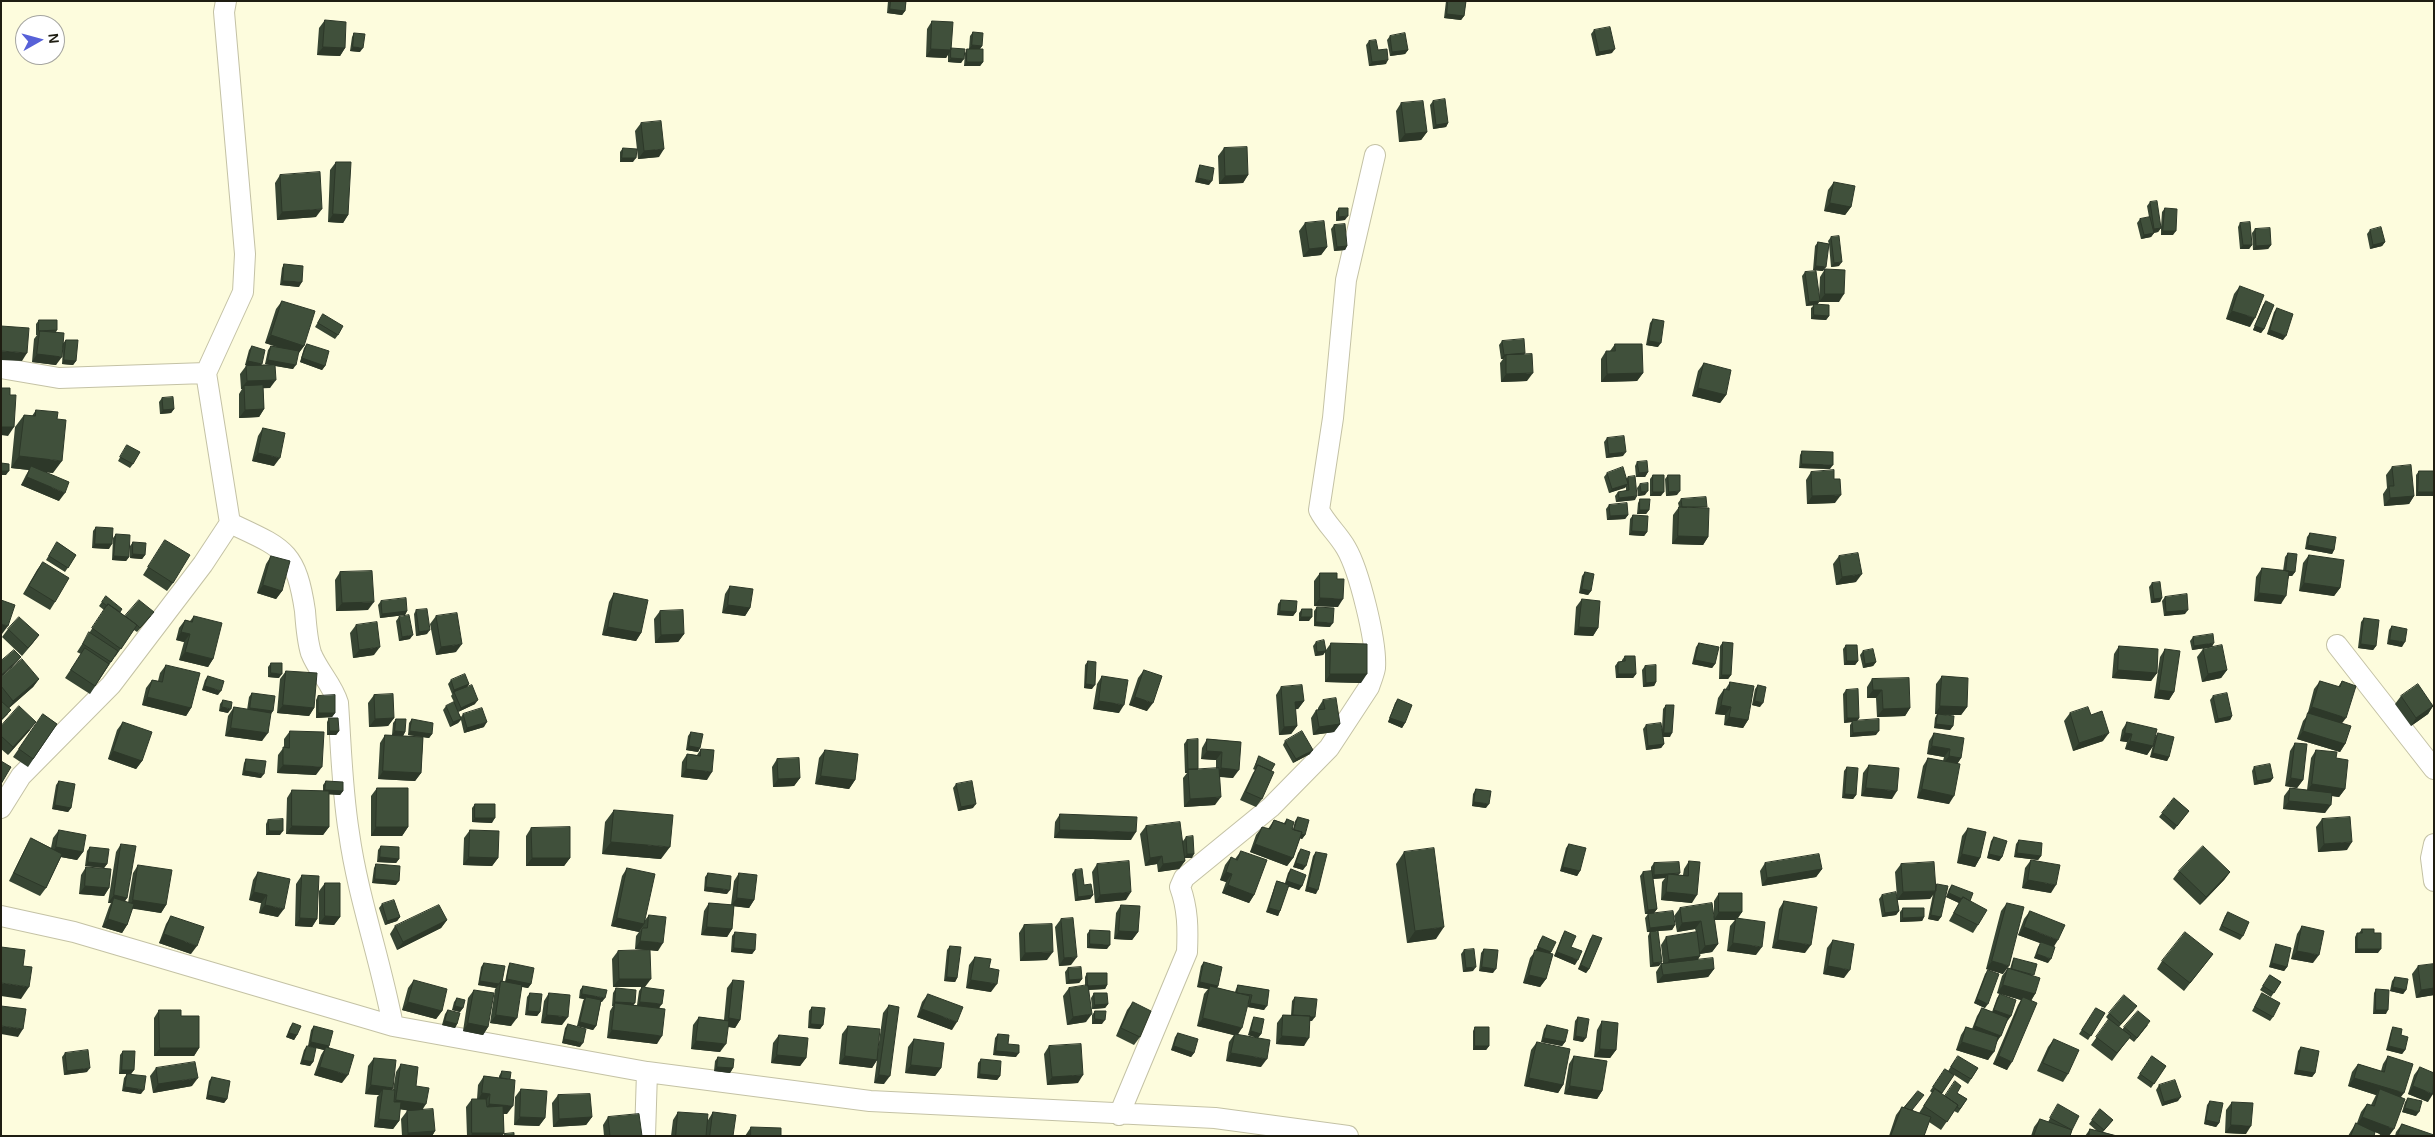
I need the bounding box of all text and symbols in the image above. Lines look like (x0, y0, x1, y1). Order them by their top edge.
north arrow (15, 15, 65, 65)
text: N (45, 32, 62, 44)

